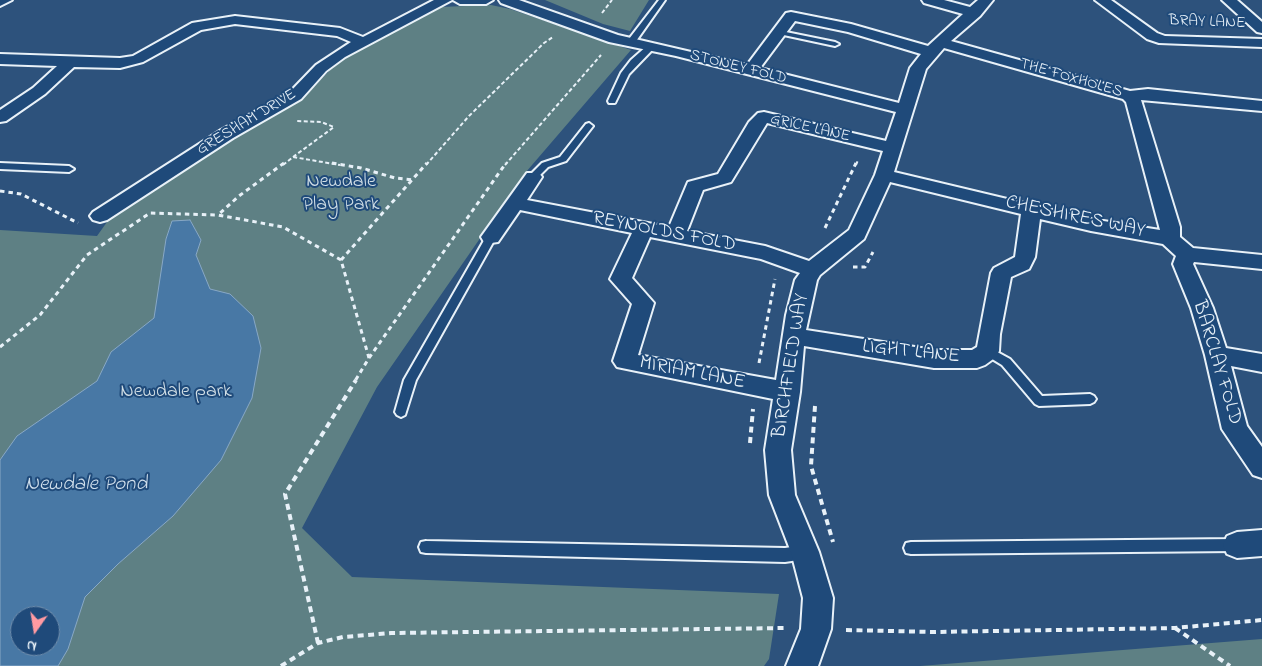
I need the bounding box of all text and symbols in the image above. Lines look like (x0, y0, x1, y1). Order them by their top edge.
street label: BRAY LANE (1168, 12, 1246, 34)
street label: STONEY FOLD (688, 47, 788, 89)
street label: THE FOXHOLES (1017, 55, 1125, 103)
street label: GRESHAM DRIVE (194, 86, 300, 160)
street label: GRICE LANE (768, 110, 852, 148)
park label: Newdale Play Park (303, 171, 379, 218)
street label: CHESHIRES WAY (1003, 192, 1147, 244)
street label: REYNOLDS FOLD (590, 207, 738, 259)
street label: BIRCHFIELD WAY (769, 292, 815, 440)
street label: BARCLAY FOLD (1186, 298, 1246, 428)
street label: LIGHT LANE (861, 336, 961, 370)
street label: MIRIAM LANE (637, 352, 747, 396)
park label: Newdale park (120, 381, 232, 405)
water label: Newdale Pond (25, 473, 147, 499)
north arrow (10, 606, 60, 656)
text: N (25, 634, 39, 656)

